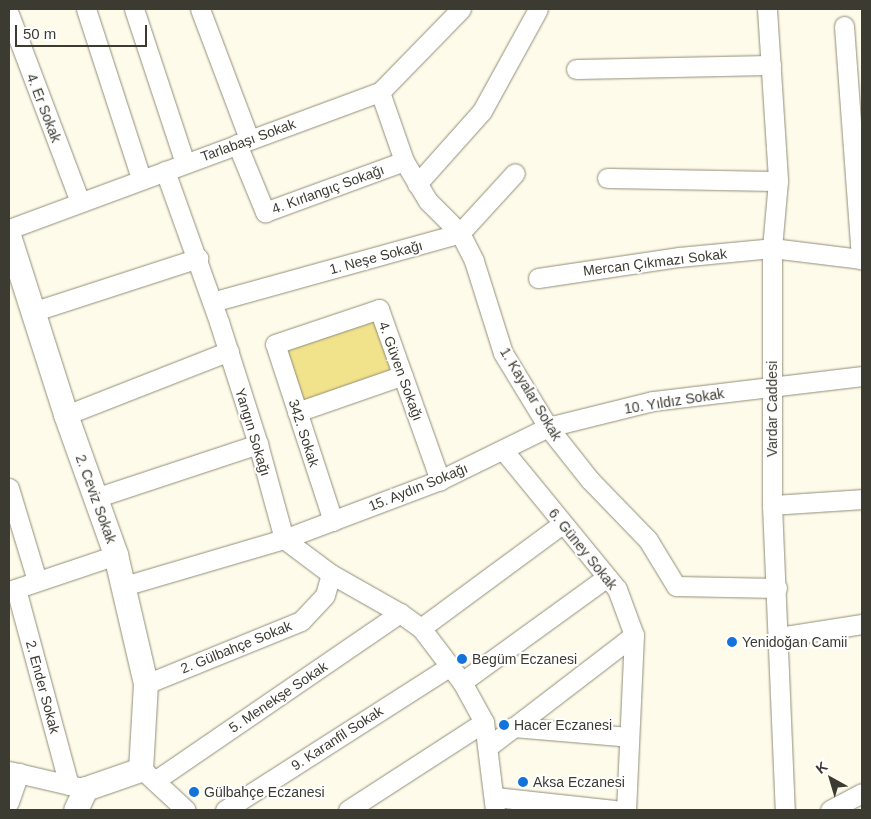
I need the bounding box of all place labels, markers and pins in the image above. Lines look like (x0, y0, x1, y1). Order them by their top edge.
place label: Yenidoğan Camii (742, 634, 847, 650)
marker: Yenidoğan Camii (726, 636, 738, 648)
place label: Begüm Eczanesi (472, 651, 577, 667)
marker: Begüm Eczanesi (456, 653, 468, 665)
place label: Hacer Eczanesi (514, 717, 612, 733)
marker: Hacer Eczanesi (498, 719, 510, 731)
place label: Aksa Eczanesi (533, 774, 625, 790)
marker: Aksa Eczanesi (517, 776, 529, 788)
place label: Gülbahçe Eczanesi (204, 784, 325, 800)
marker: Gülbahçe Eczanesi (188, 786, 200, 798)

